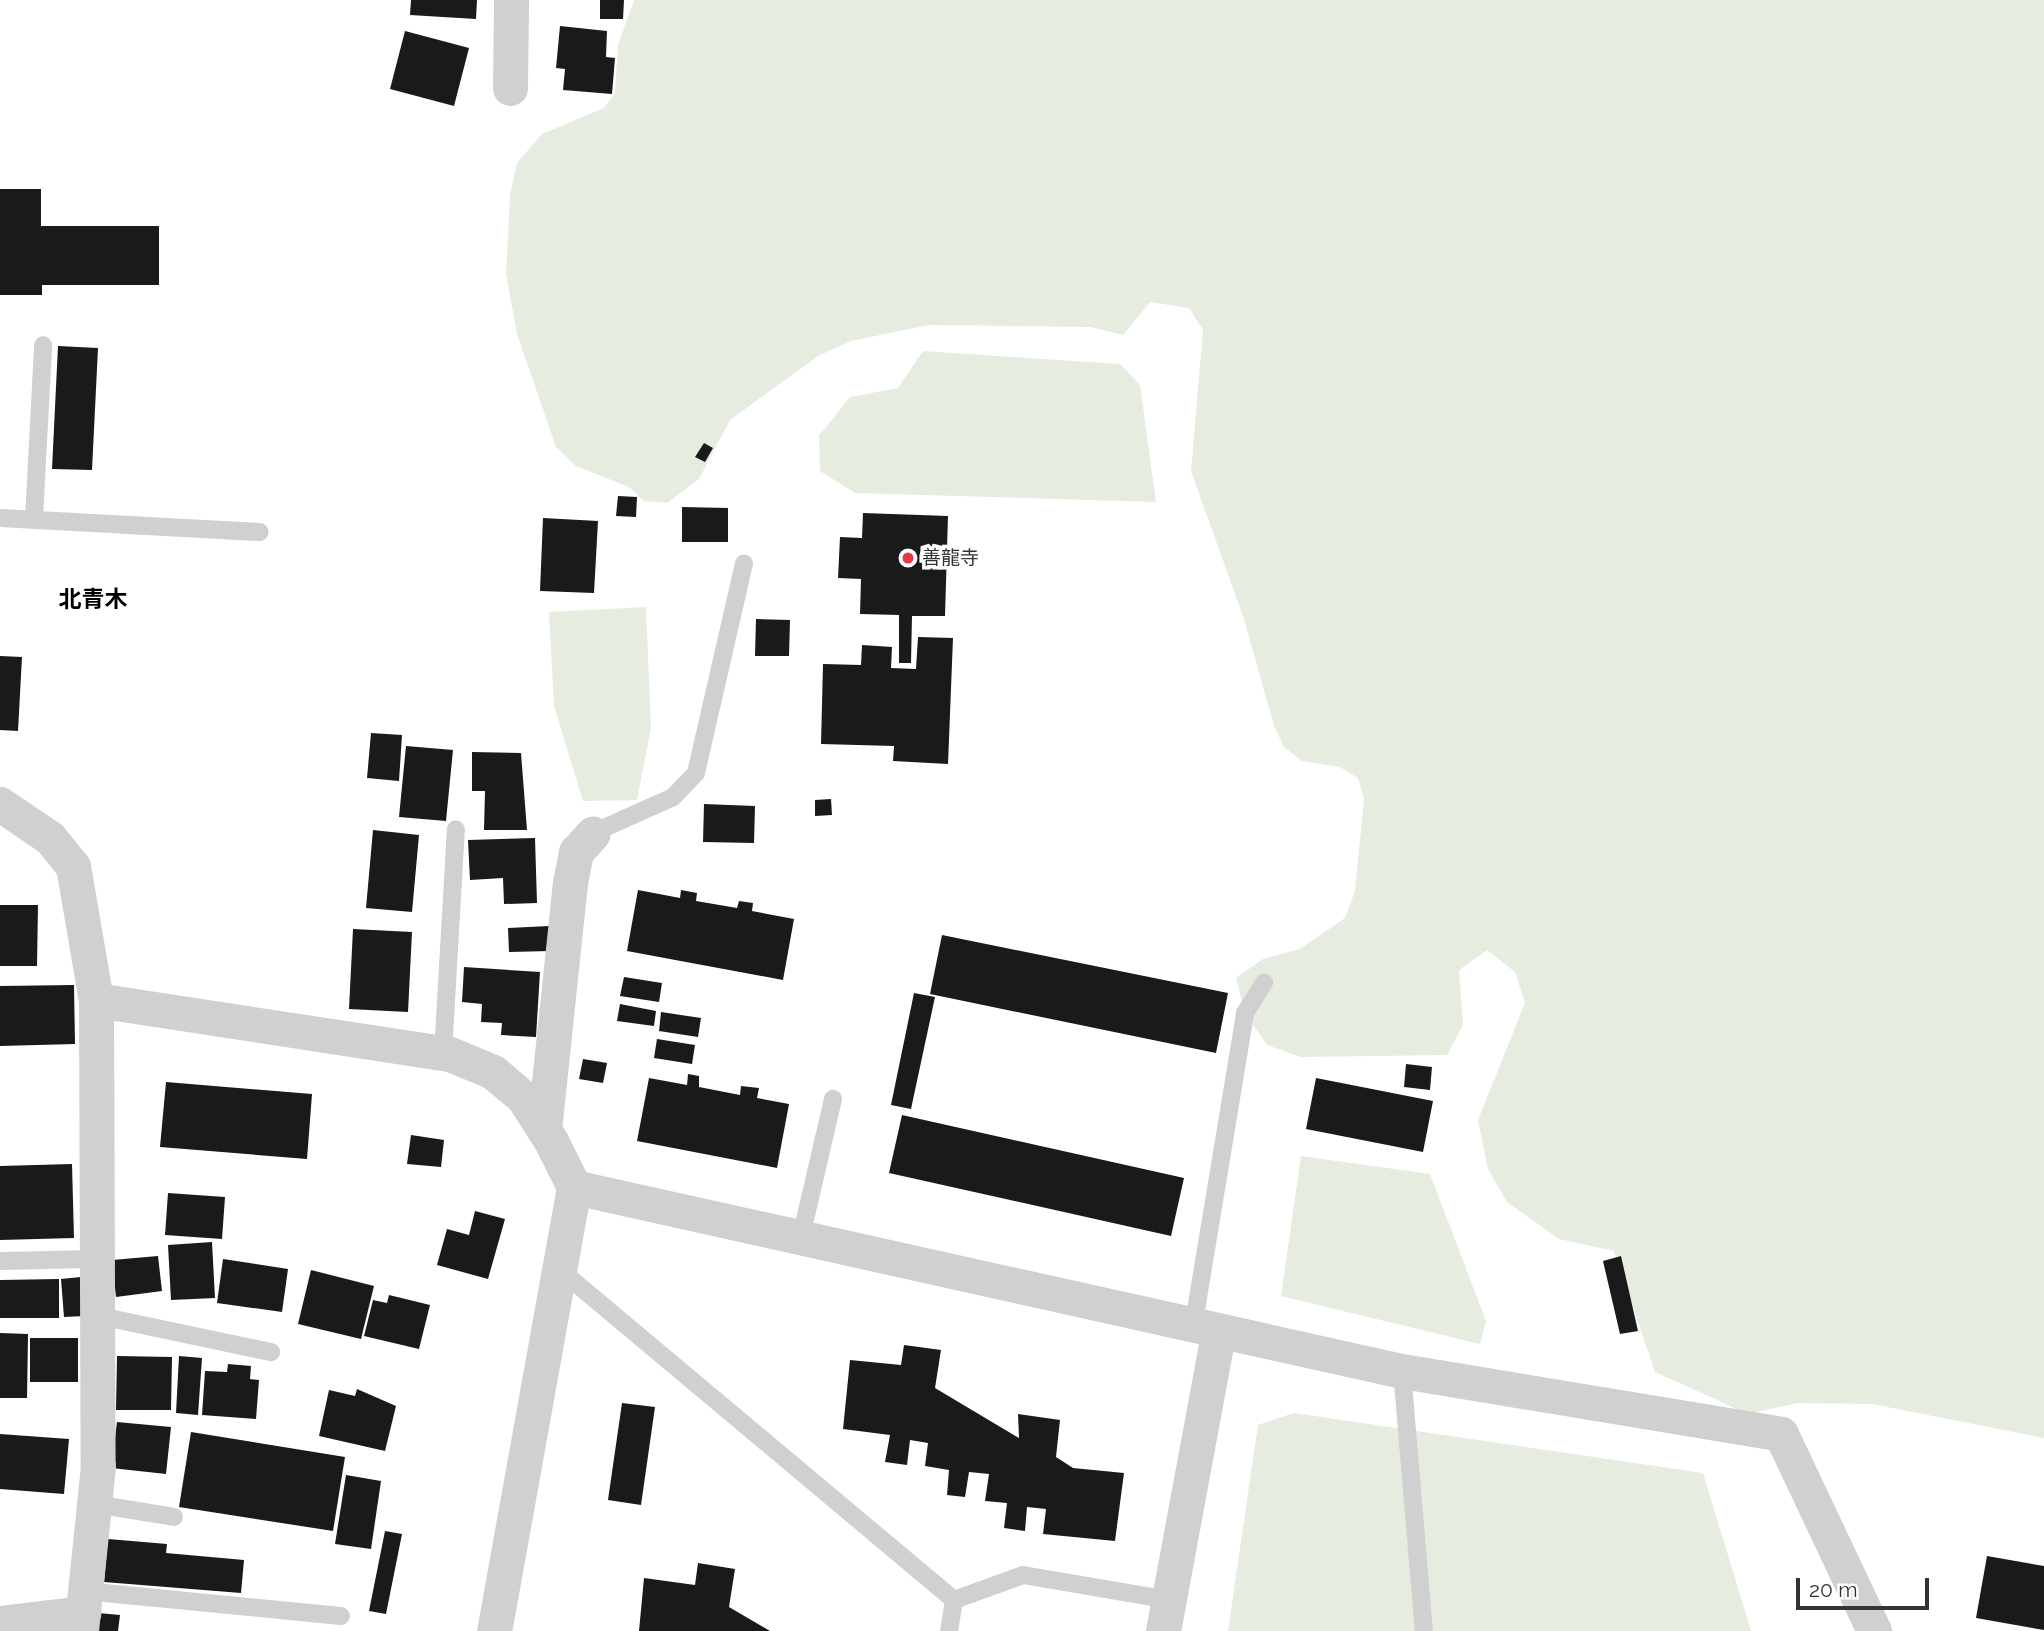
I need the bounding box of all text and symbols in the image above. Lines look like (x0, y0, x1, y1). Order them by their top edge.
place label: 善龍寺 (922, 547, 979, 569)
marker: 善龍寺 (900, 550, 916, 566)
district label: 北青木 (59, 585, 127, 613)
scale bar (1799, 1564, 1932, 1608)
text: 20 m (1809, 1577, 1857, 1602)

